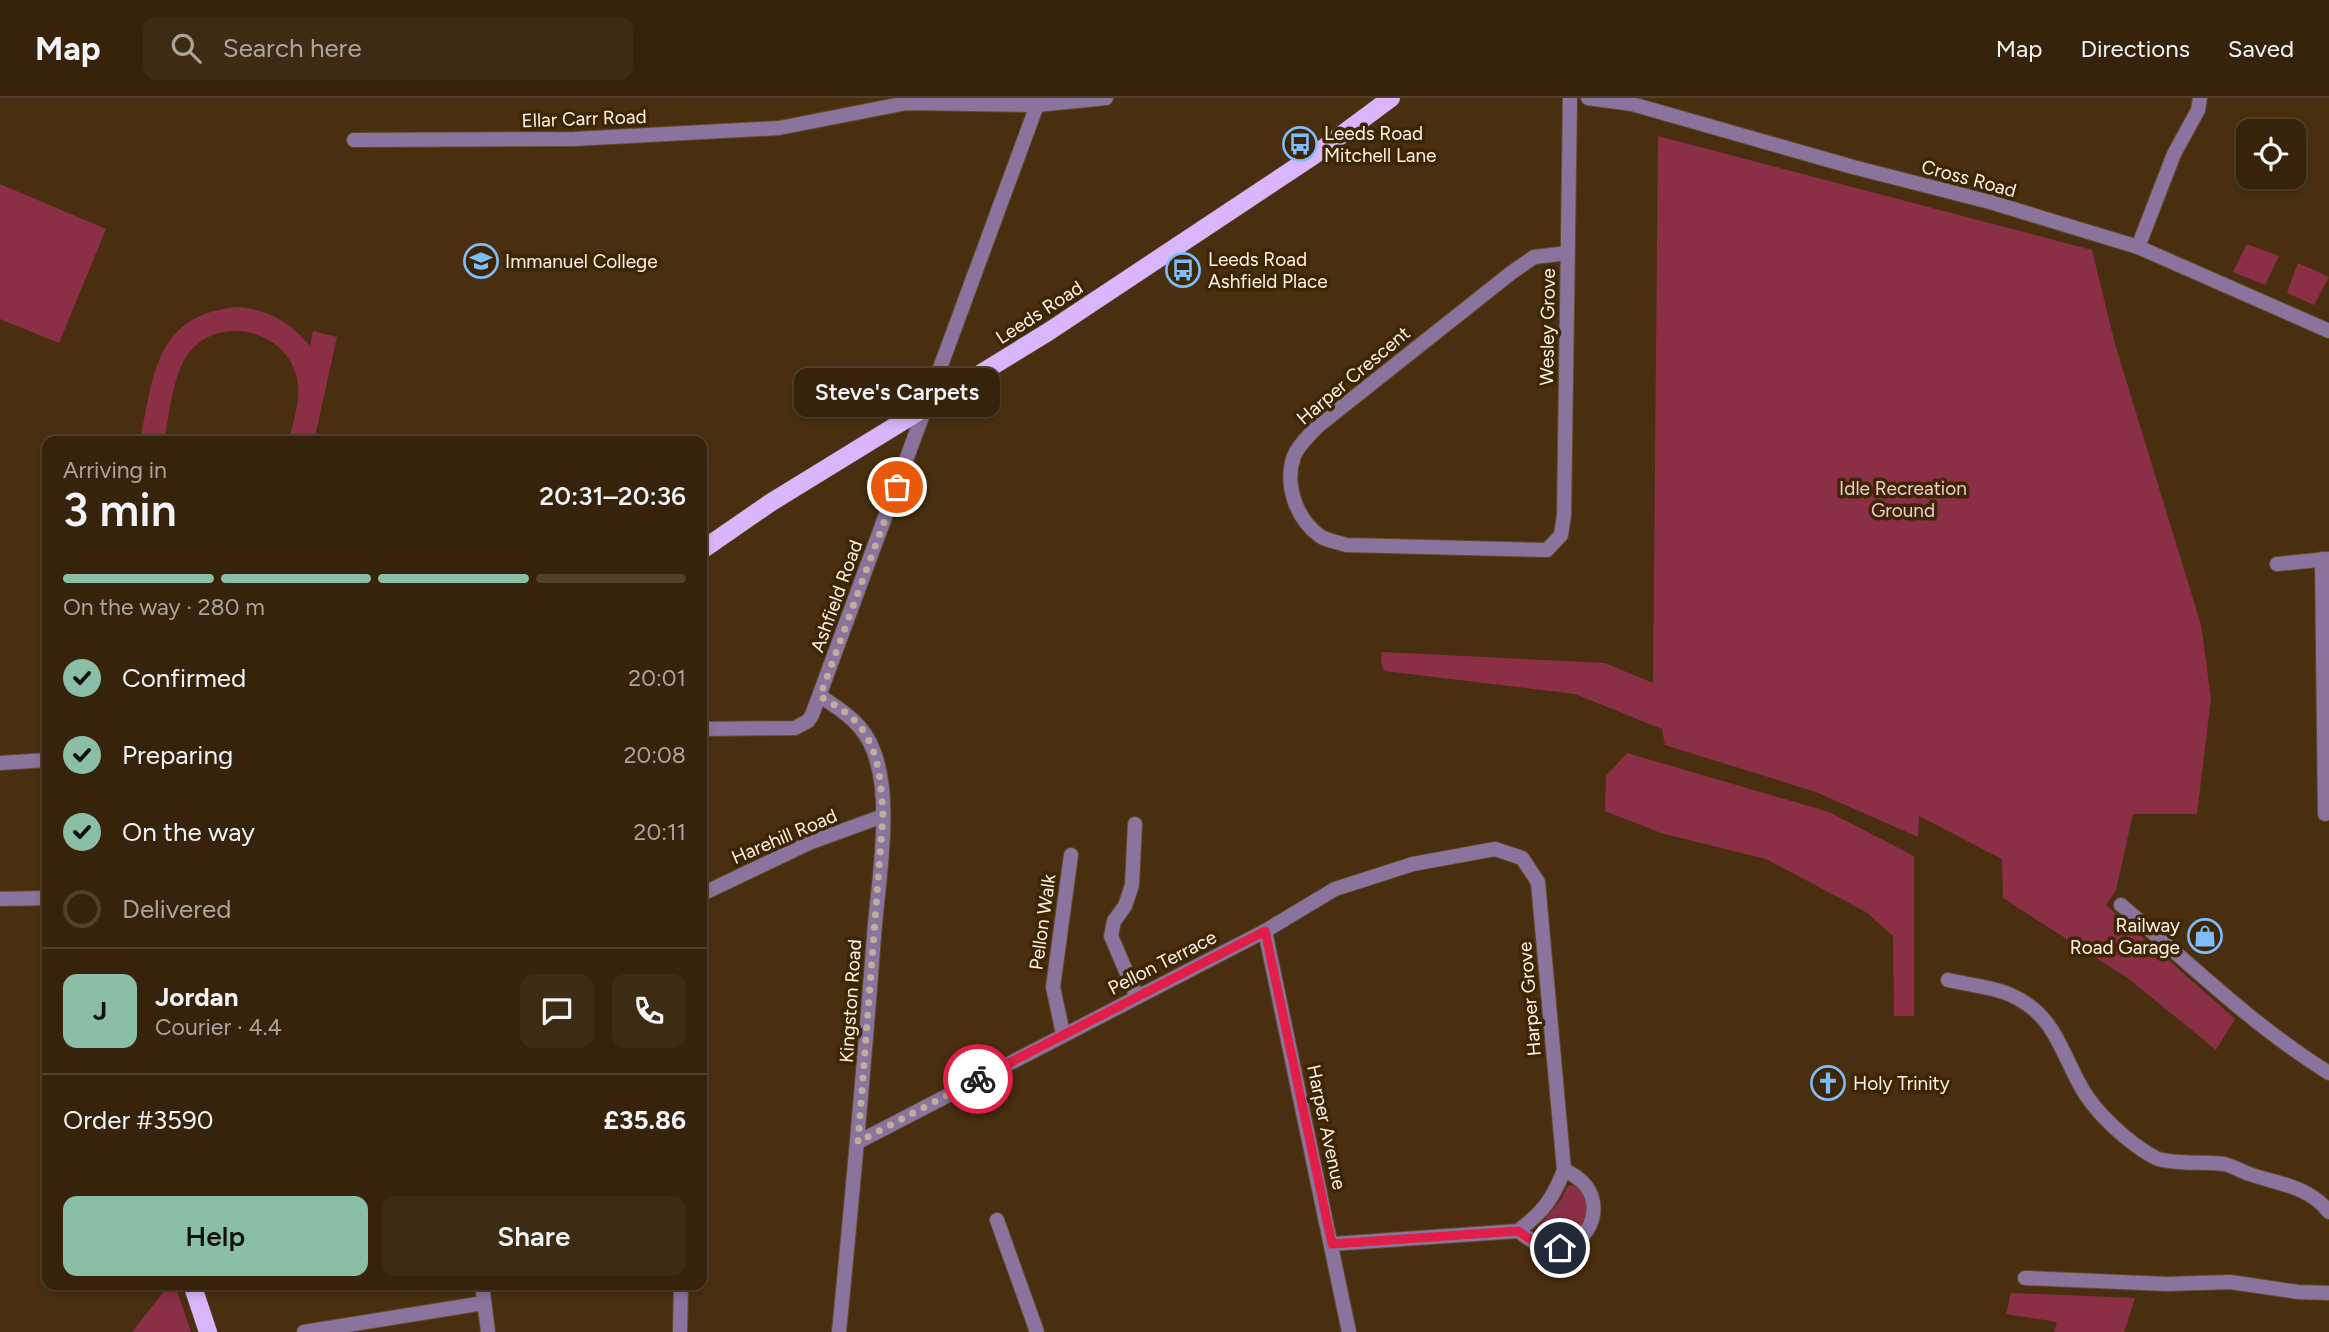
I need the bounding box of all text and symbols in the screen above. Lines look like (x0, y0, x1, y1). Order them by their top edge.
search box (143, 17, 633, 80)
text: Map (35, 29, 101, 68)
icon: search (167, 29, 205, 67)
text: Search here (223, 32, 362, 64)
text: Map (1996, 34, 2042, 63)
text: Directions (2080, 34, 2190, 63)
text: Saved (2228, 34, 2294, 63)
street label: Ellar Carr Road (521, 105, 647, 132)
map controls (2236, 119, 2306, 189)
button: locate (2236, 119, 2306, 189)
place label: Leeds Road Mitchell Lane (1324, 122, 1436, 167)
bus stop icon: Leeds Road Mitchell Lane (1281, 125, 1319, 163)
street label: Cross Road (1919, 155, 2019, 202)
school or university icon: Immanuel College (462, 242, 500, 280)
place label: Leeds Road Ashfield Place (1208, 248, 1328, 293)
place label: Immanuel College (505, 250, 658, 273)
bus stop icon: Leeds Road Ashfield Place (1164, 251, 1202, 289)
street label: Wesley Grove (1535, 268, 1560, 386)
street label: Leeds Road (991, 276, 1087, 349)
street label: Harper Crescent (1292, 321, 1415, 429)
callout: Steve's Carpets (794, 368, 1000, 417)
text: Steve's Carpets (815, 378, 979, 406)
text: Arriving in (63, 456, 167, 484)
pin (867, 457, 927, 517)
icon: bag (878, 468, 916, 506)
park label: Idle Recreation Ground (1839, 477, 1967, 522)
text: 20:31–20:36 (539, 480, 686, 512)
text: 3 min (63, 482, 177, 538)
street label: Ashfield Road (806, 537, 867, 655)
text: On the way · 280 m (63, 593, 265, 621)
icon: check (63, 659, 101, 697)
text: Confirmed (122, 662, 246, 694)
text: 20:01 (628, 664, 686, 692)
icon: check (63, 736, 101, 774)
text: Preparing (122, 739, 233, 771)
text: 20:08 (624, 741, 686, 769)
street label: Harehill Road (728, 804, 840, 869)
icon: check (63, 813, 101, 851)
text: On the way (122, 816, 255, 848)
text: 20:11 (634, 818, 686, 846)
street label: Pellon Walk (1024, 872, 1061, 971)
text: Delivered (122, 893, 231, 925)
place label: Railway Road Garage (2070, 914, 2180, 959)
shop icon: Railway Road Garage (2186, 917, 2224, 955)
street label: Pellon Terrace (1104, 925, 1220, 1000)
street label: Kingston Road (835, 938, 866, 1064)
street label: Harper Grove (1513, 941, 1546, 1057)
button: chat (520, 974, 594, 1048)
button: phone (612, 974, 686, 1048)
text: Jordan (155, 981, 238, 1013)
text: J (93, 995, 107, 1027)
text: Courier · 4.4 (155, 1013, 282, 1041)
courier (943, 1044, 1013, 1114)
icon: bike (959, 1060, 997, 1098)
street label: Harper Avenue (1302, 1062, 1351, 1192)
church icon: Holy Trinity (1809, 1064, 1847, 1102)
place label: Holy Trinity (1853, 1072, 1950, 1095)
text: Order #3590 (63, 1104, 213, 1136)
text: £35.86 (604, 1104, 686, 1136)
button: Help (63, 1196, 368, 1276)
button: Share (382, 1196, 686, 1276)
pin (1530, 1218, 1590, 1278)
icon: home (1541, 1229, 1579, 1267)

